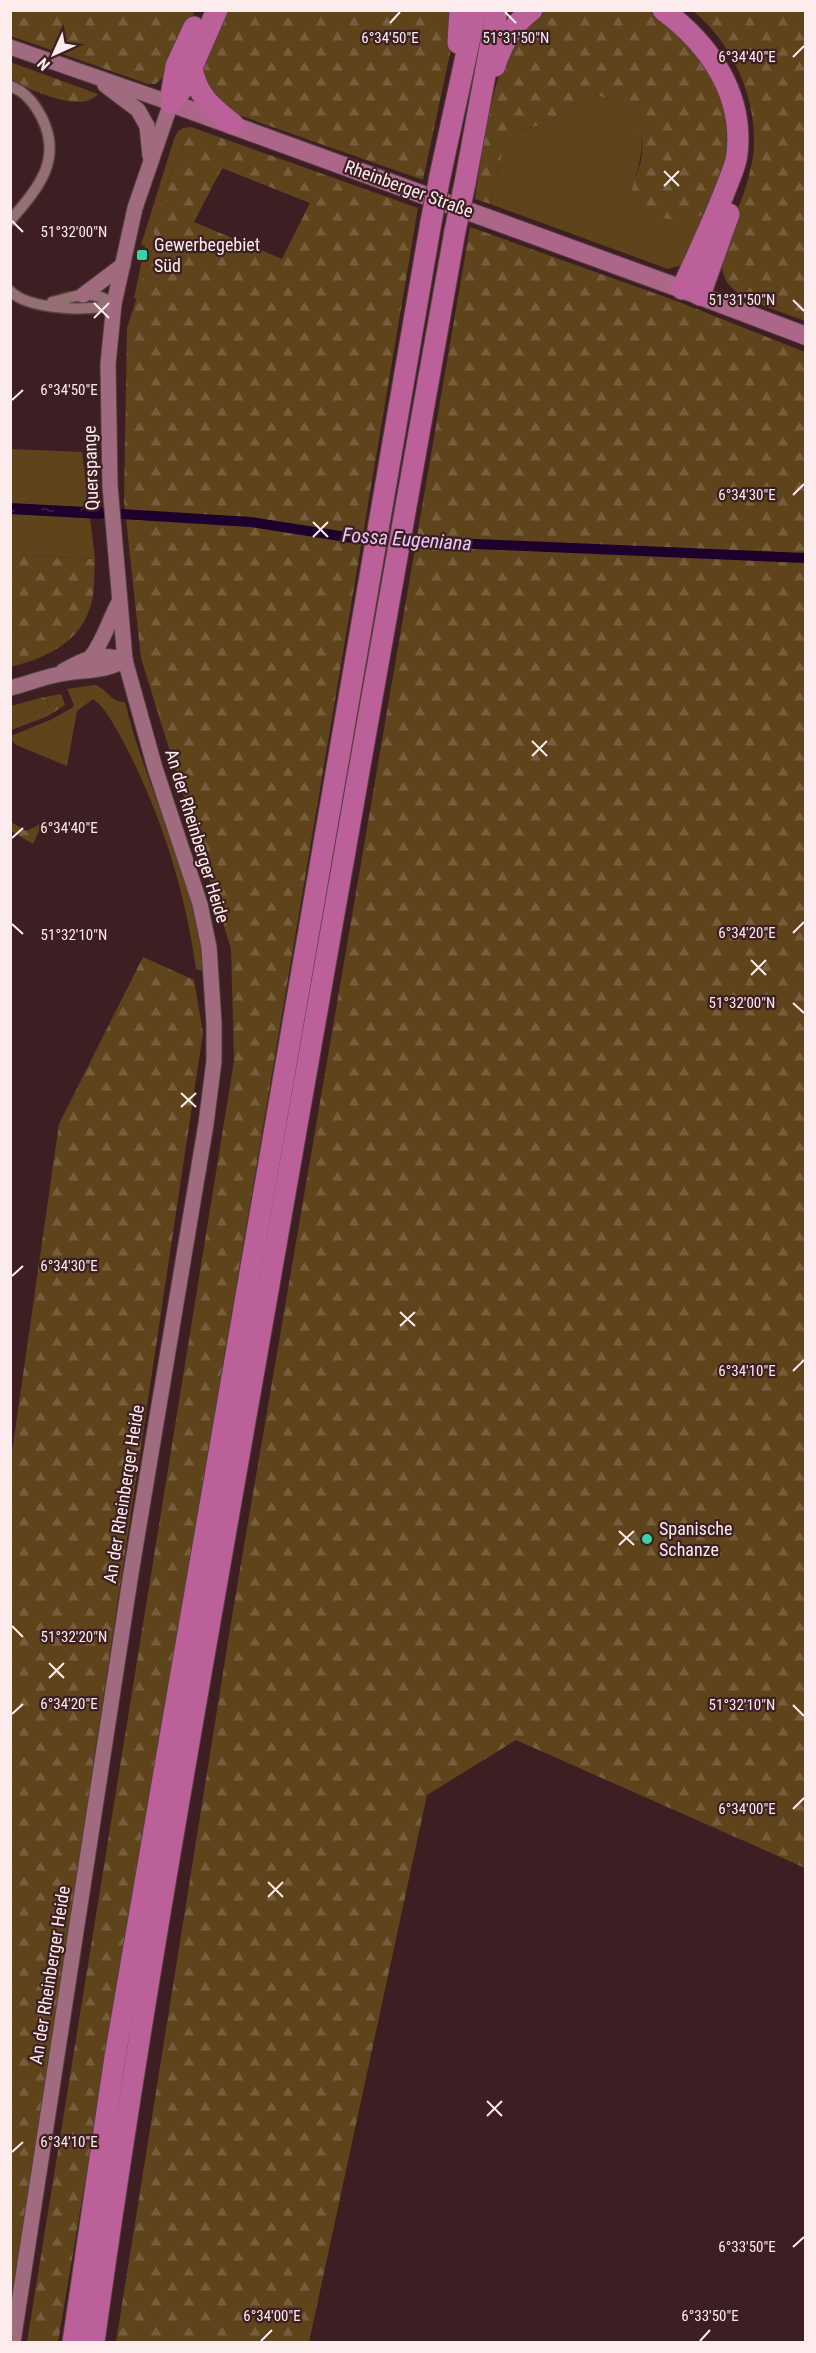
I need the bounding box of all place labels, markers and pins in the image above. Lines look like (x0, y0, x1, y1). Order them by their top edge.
place label: Gewerbegebiet Süd (154, 234, 260, 276)
marker: Gewerbegebiet Süd (135, 248, 149, 262)
place label: Spanische Schanze (659, 1518, 732, 1560)
marker: Spanische Schanze (640, 1532, 654, 1546)

